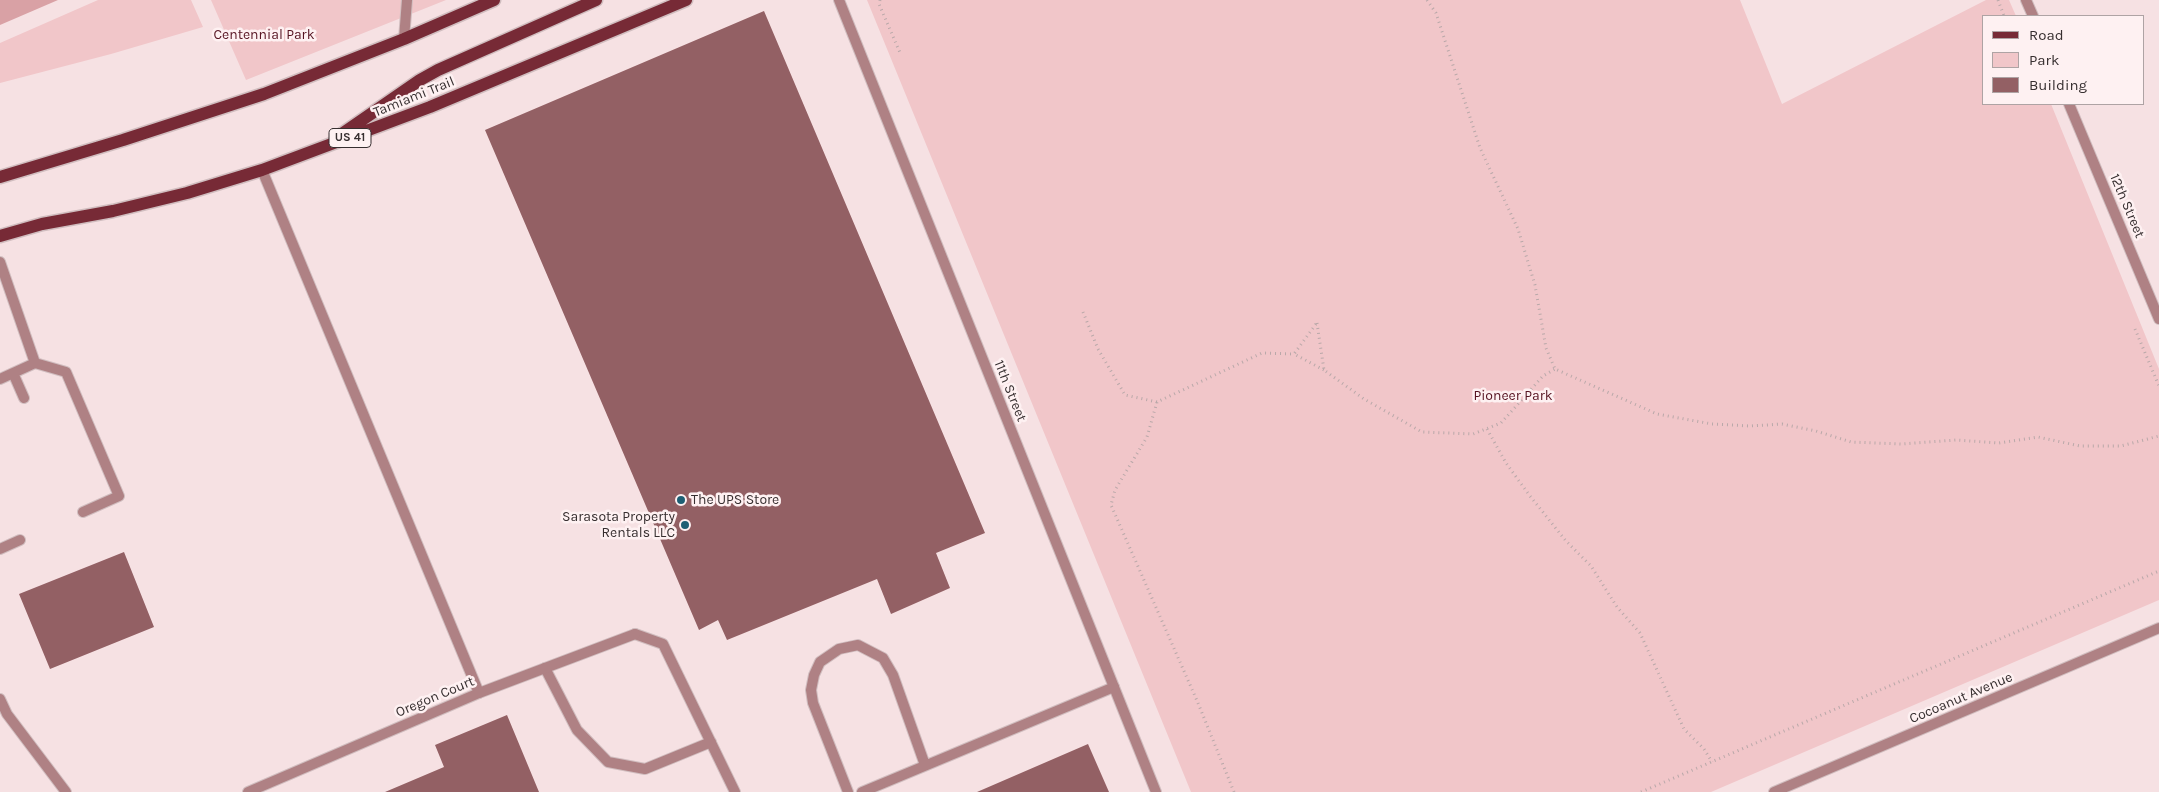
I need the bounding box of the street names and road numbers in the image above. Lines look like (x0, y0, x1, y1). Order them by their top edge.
street label: Tamiami Trail (371, 73, 457, 121)
road number: US 41 (329, 128, 371, 148)
street label: 12th Street (2106, 171, 2148, 241)
street label: 11th Street (990, 358, 1030, 424)
street label: Cocoanut Avenue (1907, 669, 2015, 727)
street label: Oregon Court (393, 673, 477, 721)

